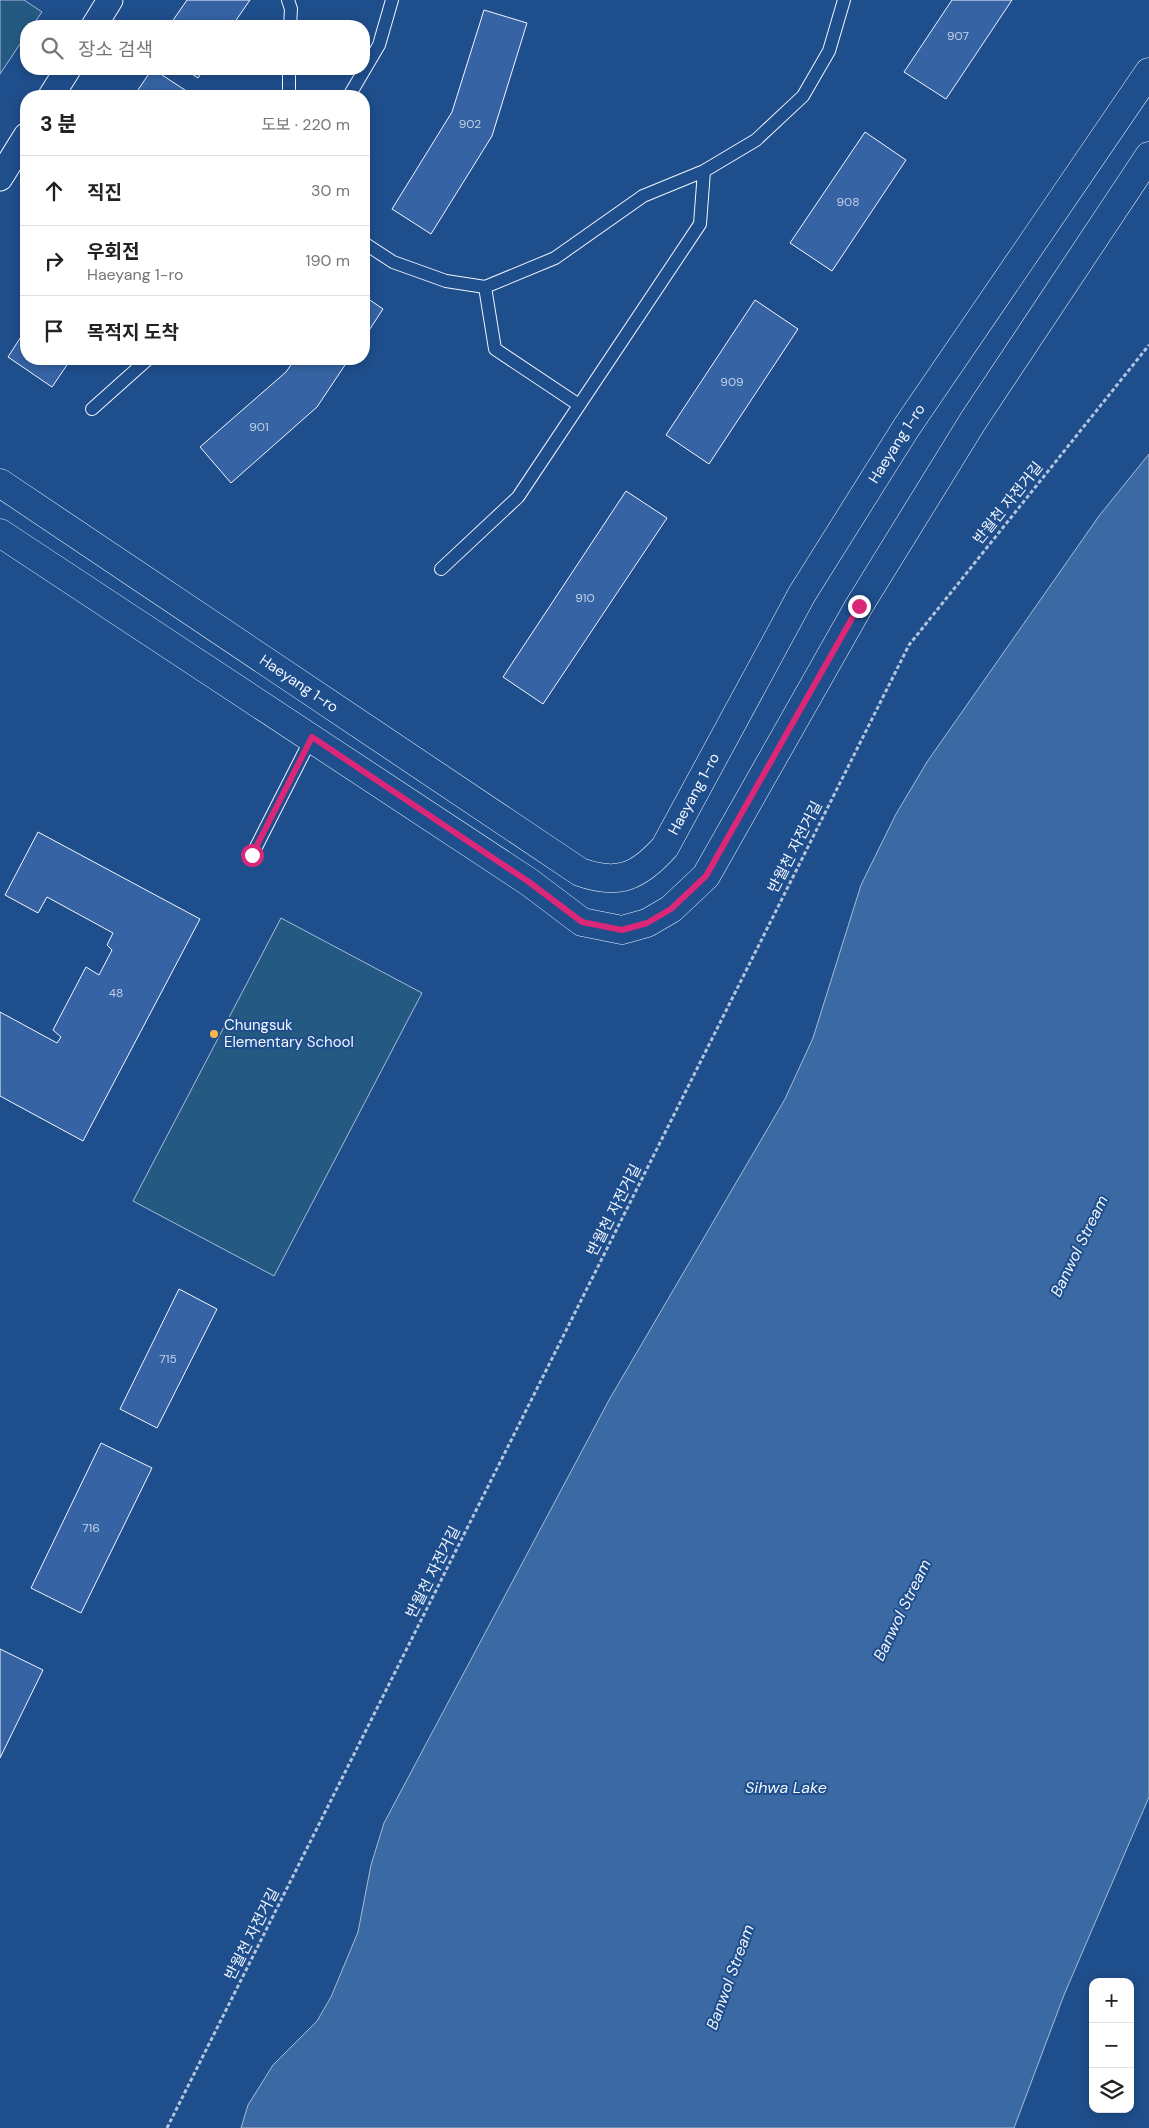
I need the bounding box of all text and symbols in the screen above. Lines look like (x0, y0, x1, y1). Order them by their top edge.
search box (20, 20, 370, 75)
house number: 907 (947, 28, 969, 44)
icon: search (38, 34, 66, 62)
text: 장소 검색 (78, 37, 153, 62)
text: 3 분 (40, 110, 77, 138)
text: 도보 · 220 m (261, 114, 350, 135)
house number: 902 (459, 116, 481, 132)
icon: ahead (40, 177, 68, 205)
text: 직진 (87, 180, 122, 205)
text: 30 m (311, 180, 350, 201)
house number: 908 (836, 194, 860, 210)
text: 우회전 (87, 239, 139, 264)
icon: right (40, 247, 68, 275)
text: 190 m (306, 250, 350, 271)
text: Haeyang 1-ro (87, 264, 184, 285)
icon: arrive (40, 317, 68, 345)
text: 목적지 도착 (87, 320, 179, 345)
house number: 909 (720, 374, 744, 390)
street label: Haeyang 1-ro (864, 400, 930, 487)
house number: 901 (249, 419, 269, 435)
street label: 반월천 자전거길 (969, 458, 1047, 548)
house number: 910 (575, 590, 595, 606)
route end (848, 595, 871, 618)
street label: Haeyang 1-ro (256, 650, 342, 717)
street label: Haeyang 1-ro (663, 749, 724, 838)
street label: 반월천 자전거길 (763, 798, 827, 896)
route start (241, 844, 264, 867)
house number: 48 (109, 985, 123, 1001)
place label: Chungsuk Elementary School (224, 1015, 354, 1052)
marker: Chungsuk Elementary School (208, 1028, 220, 1040)
street label: 반월천 자전거길 (582, 1161, 646, 1259)
water label: Banwol Stream (1045, 1192, 1113, 1300)
house number: 715 (159, 1351, 177, 1367)
house number: 716 (82, 1520, 100, 1536)
street label: 반월천 자전거길 (401, 1523, 465, 1621)
water label: Banwol Stream (868, 1556, 936, 1664)
water label: Sihwa Lake (745, 1777, 827, 1798)
street label: 반월천 자전거길 (220, 1885, 284, 1983)
water label: Banwol Stream (701, 1921, 759, 2033)
map controls (1089, 1978, 1134, 2113)
button: + (1089, 1978, 1134, 2023)
button: − (1089, 2023, 1134, 2068)
button: layers (1089, 2068, 1134, 2113)

